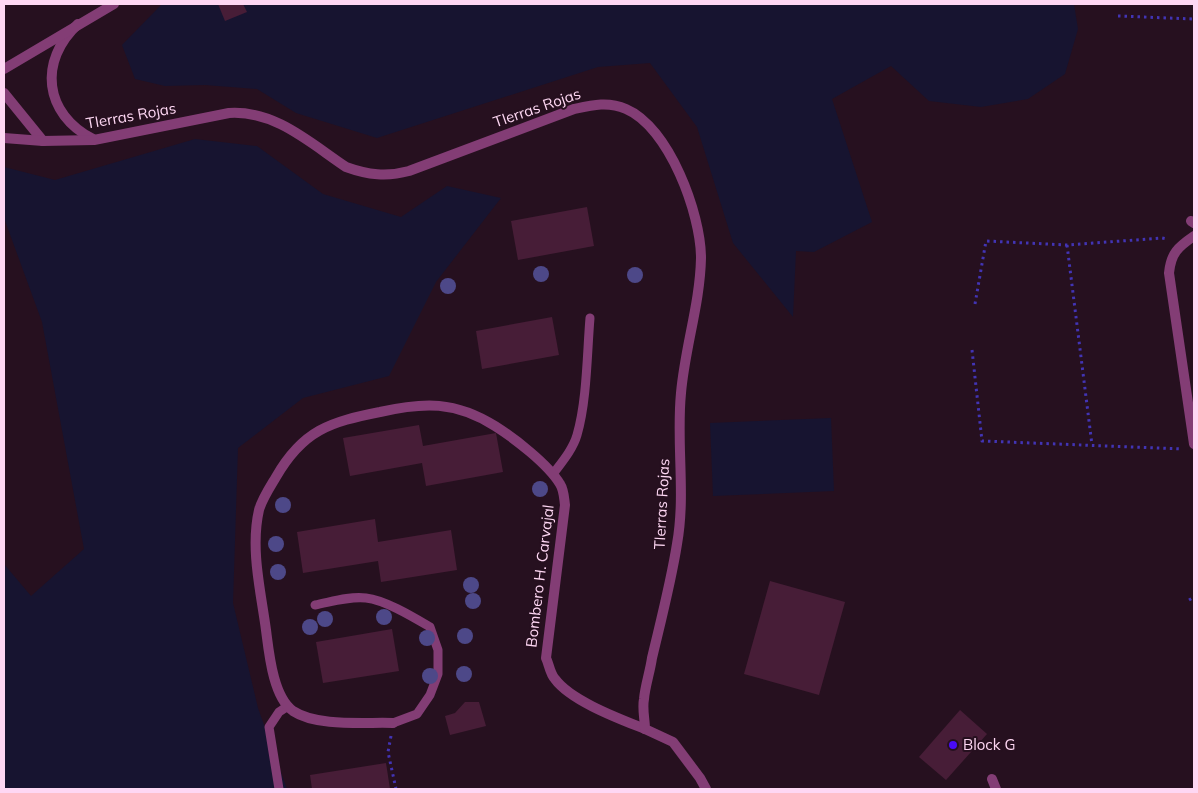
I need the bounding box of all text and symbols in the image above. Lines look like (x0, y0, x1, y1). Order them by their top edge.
street label: TIerras Rojas (491, 84, 583, 131)
street label: TIerras Rojas (84, 98, 177, 133)
street label: TIerras Rojas (650, 458, 673, 550)
street label: Bombero H. Carvajal (521, 504, 558, 648)
place label: Block G (963, 735, 1015, 754)
marker: Block G (947, 739, 959, 751)

